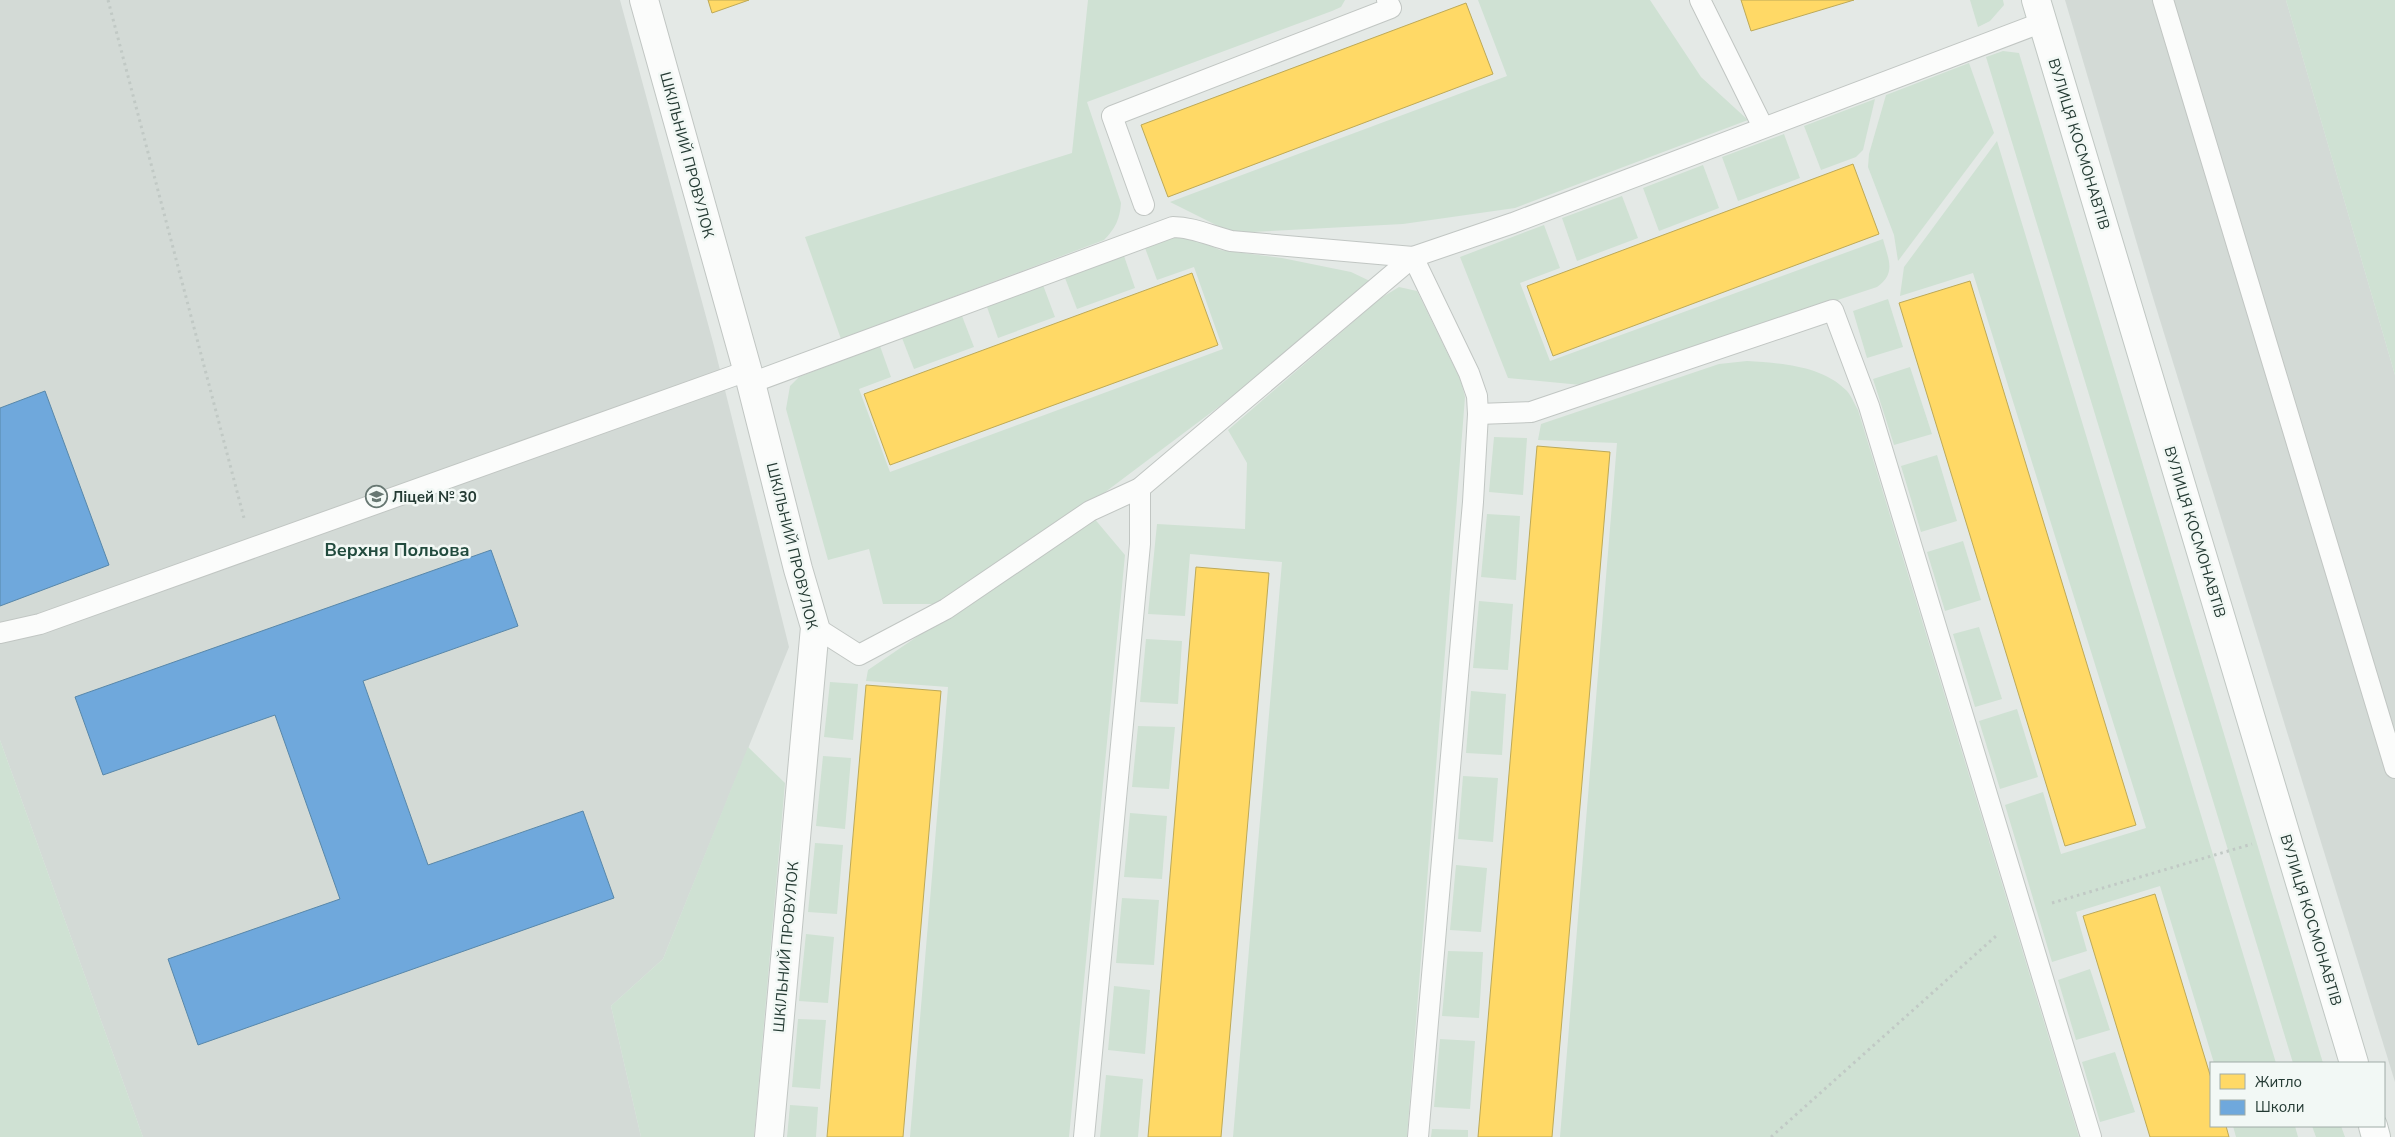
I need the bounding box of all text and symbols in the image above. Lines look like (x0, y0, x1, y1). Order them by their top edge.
street label: ВУЛИЦЯ КОСМОНАВТІВ (2043, 56, 2115, 232)
street label: ШКІЛЬНИЙ ПРОВУЛОК (655, 70, 719, 241)
street label: ВУЛИЦЯ КОСМОНАВТІВ (2159, 444, 2231, 620)
street label: ШКІЛЬНИЙ ПРОВУЛОК (762, 460, 823, 632)
school or university icon: Ліцей № 30 (364, 485, 388, 509)
place label: Ліцей № 30 (392, 487, 477, 507)
district label: Верхня Польова (324, 538, 470, 562)
street label: ВУЛИЦЯ КОСМОНАВТІВ (2275, 832, 2347, 1008)
street label: ШКІЛЬНИЙ ПРОВУЛОК (769, 860, 803, 1033)
legend (2210, 1062, 2385, 1127)
text: Житло (2255, 1072, 2302, 1092)
text: Школи (2255, 1097, 2304, 1117)

